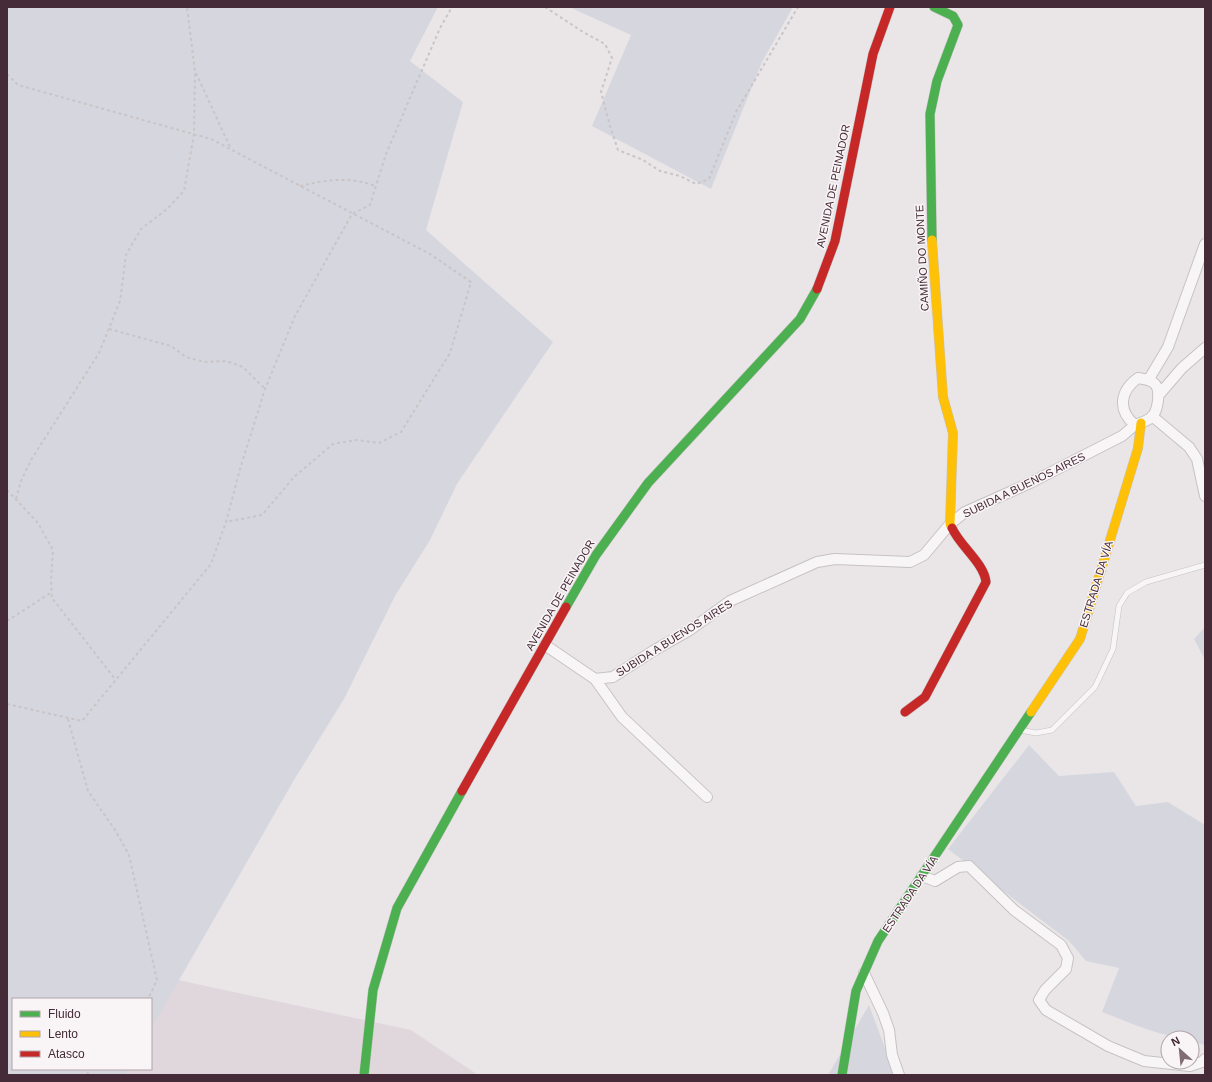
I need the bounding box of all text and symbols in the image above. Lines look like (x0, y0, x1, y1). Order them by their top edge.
street label: AVENIDA DE PEINADOR (814, 123, 852, 249)
street label: CAMIÑO DO MONTE (913, 205, 931, 311)
street label: SUBIDA A BUENOS AIRES (961, 450, 1087, 520)
street label: AVENIDA DE PEINADOR (523, 538, 597, 652)
street label: ESTRADA DA VÍA (1077, 539, 1115, 629)
street label: SUBIDA A BUENOS AIRES (614, 597, 734, 679)
street label: ESTRADA DA VÍA (880, 853, 940, 935)
legend (12, 998, 152, 1070)
text: Fluido (48, 1007, 81, 1021)
text: Lento (48, 1027, 78, 1041)
north arrow (1160, 1030, 1200, 1070)
text: N (1169, 1034, 1182, 1048)
text: Atasco (48, 1047, 85, 1061)

